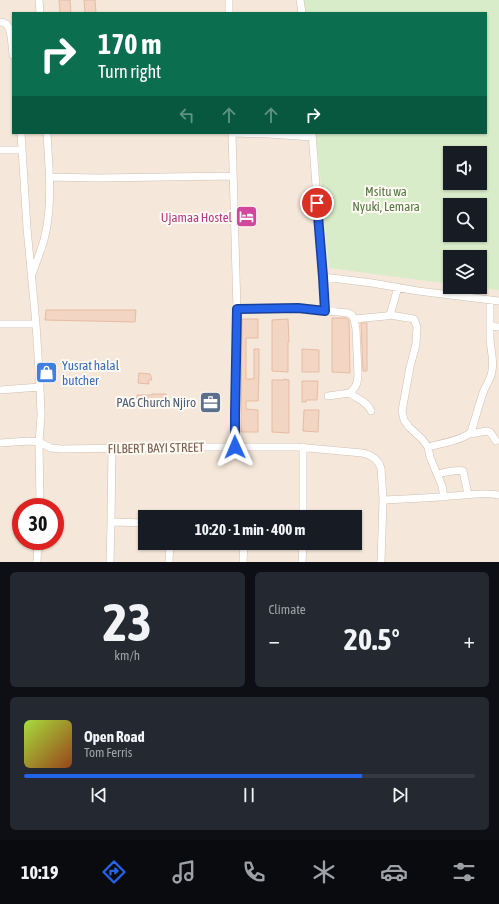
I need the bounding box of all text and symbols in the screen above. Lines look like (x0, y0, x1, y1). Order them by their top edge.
icon: right (32, 28, 84, 80)
text: 170 m (98, 28, 161, 60)
text: Turn right (98, 61, 161, 82)
icon: left (176, 104, 198, 126)
icon: ahead (218, 104, 240, 126)
icon: ahead (260, 104, 282, 126)
icon: right (302, 104, 324, 126)
map controls (443, 146, 487, 294)
button: sound (443, 146, 487, 190)
park label: Msitu wa Nyuki, Lemara (352, 184, 420, 214)
pin (300, 186, 334, 220)
icon: arrive (306, 192, 328, 214)
button: search (443, 198, 487, 242)
hotel icon: Ujamaa Hostel (234, 204, 260, 230)
place label: Ujamaa Hostel (161, 210, 233, 225)
button: layers (443, 250, 487, 294)
place label: Yusrat halal butcher (62, 358, 120, 388)
shop icon: Yusrat halal butcher (33, 359, 59, 385)
office icon: PAG Church Njiro (198, 389, 224, 415)
place label: PAG Church Njiro (116, 395, 196, 410)
position arrow (214, 426, 256, 468)
street label: FILBERT BAYI STREET (108, 440, 205, 456)
speed limit sign: 30 (12, 498, 64, 550)
text: 10:20 · 1 min · 400 m (195, 521, 305, 538)
text: 23 (103, 592, 152, 652)
text: Climate (269, 602, 306, 617)
text: 20.5° (344, 622, 400, 656)
text: − (269, 627, 280, 653)
text: + (464, 627, 475, 653)
text: km/h (114, 648, 140, 663)
text: Open Road (84, 728, 145, 745)
text: Tom Ferris (84, 745, 132, 760)
icon: previous (88, 784, 110, 806)
icon: pause (238, 784, 260, 806)
icon: next (389, 784, 411, 806)
icon: directions (100, 858, 128, 886)
icon: music (170, 858, 198, 886)
icon: phone (240, 858, 268, 886)
icon: climate (310, 858, 338, 886)
icon: car (380, 858, 408, 886)
icon: filters (450, 858, 478, 886)
text: 10:19 (21, 862, 58, 883)

